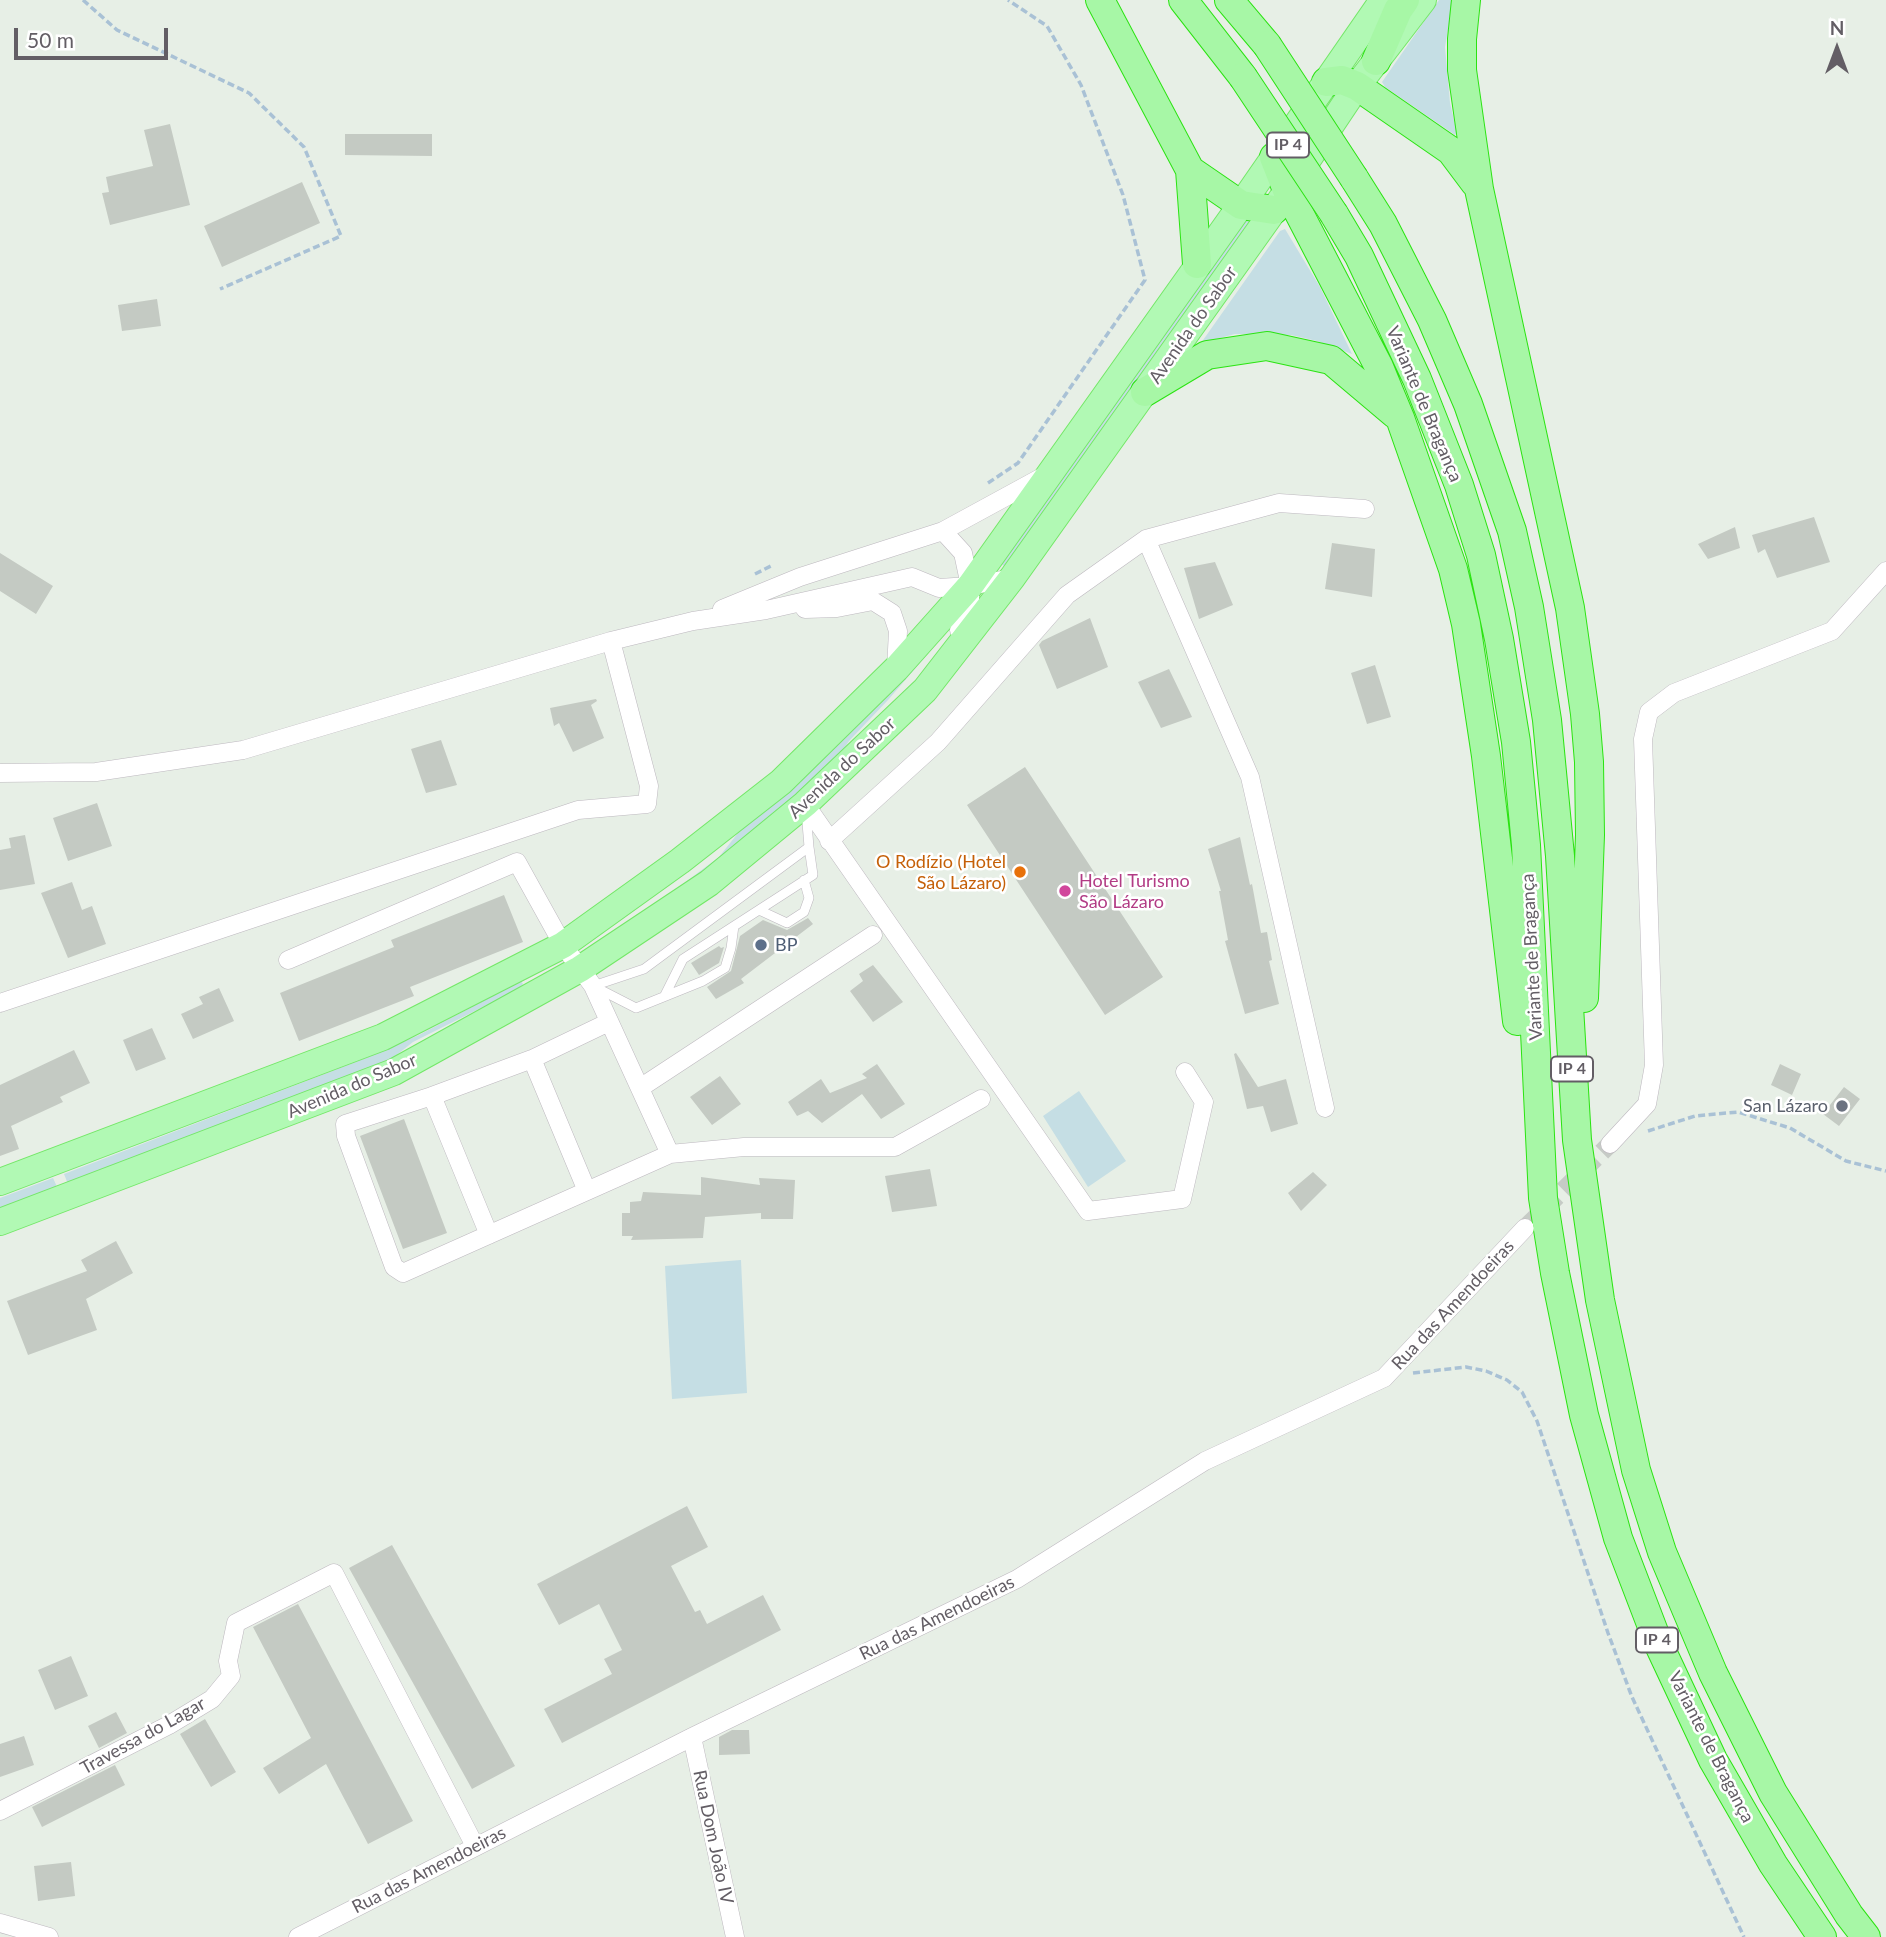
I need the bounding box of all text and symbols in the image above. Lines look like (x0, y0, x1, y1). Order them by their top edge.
scale bar (18, 14, 172, 58)
north arrow (1802, 14, 1872, 84)
text: N (1830, 16, 1844, 39)
text: 50 m (27, 27, 74, 52)
road number: IP 4 (1267, 132, 1309, 158)
street label: Avenida do Sabor (1144, 262, 1242, 388)
street label: Variante de Bragança (1381, 323, 1467, 485)
street label: Avenida do Sabor (784, 713, 900, 823)
place label: O Rodízio (Hotel São Lázaro) (876, 851, 1006, 894)
marker: O Rodízio (Hotel São Lázaro) (1012, 864, 1028, 880)
place label: Hotel Turismo São Lázaro (1079, 870, 1190, 912)
street label: Variante de Bragança (1517, 873, 1547, 1041)
marker: Hotel Turismo São Lázaro (1057, 883, 1073, 899)
place label: BP (775, 934, 797, 956)
marker: BP (753, 937, 769, 953)
street label: Avenida do Sabor (284, 1049, 420, 1123)
road number: IP 4 (1551, 1056, 1593, 1082)
place label: San Lázaro (1743, 1095, 1828, 1117)
marker: San Lázaro (1834, 1098, 1850, 1114)
street label: Rua das Amendoeiras (1387, 1236, 1519, 1374)
street label: Rua das Amendoeiras (856, 1571, 1018, 1665)
road number: IP 4 (1636, 1628, 1678, 1652)
street label: Variante de Bragança (1663, 1668, 1759, 1826)
street label: Travessa do Lagar (77, 1693, 209, 1779)
street label: Rua Dom João IV (688, 1768, 738, 1906)
street label: Rua das Amendoeiras (349, 1822, 509, 1918)

